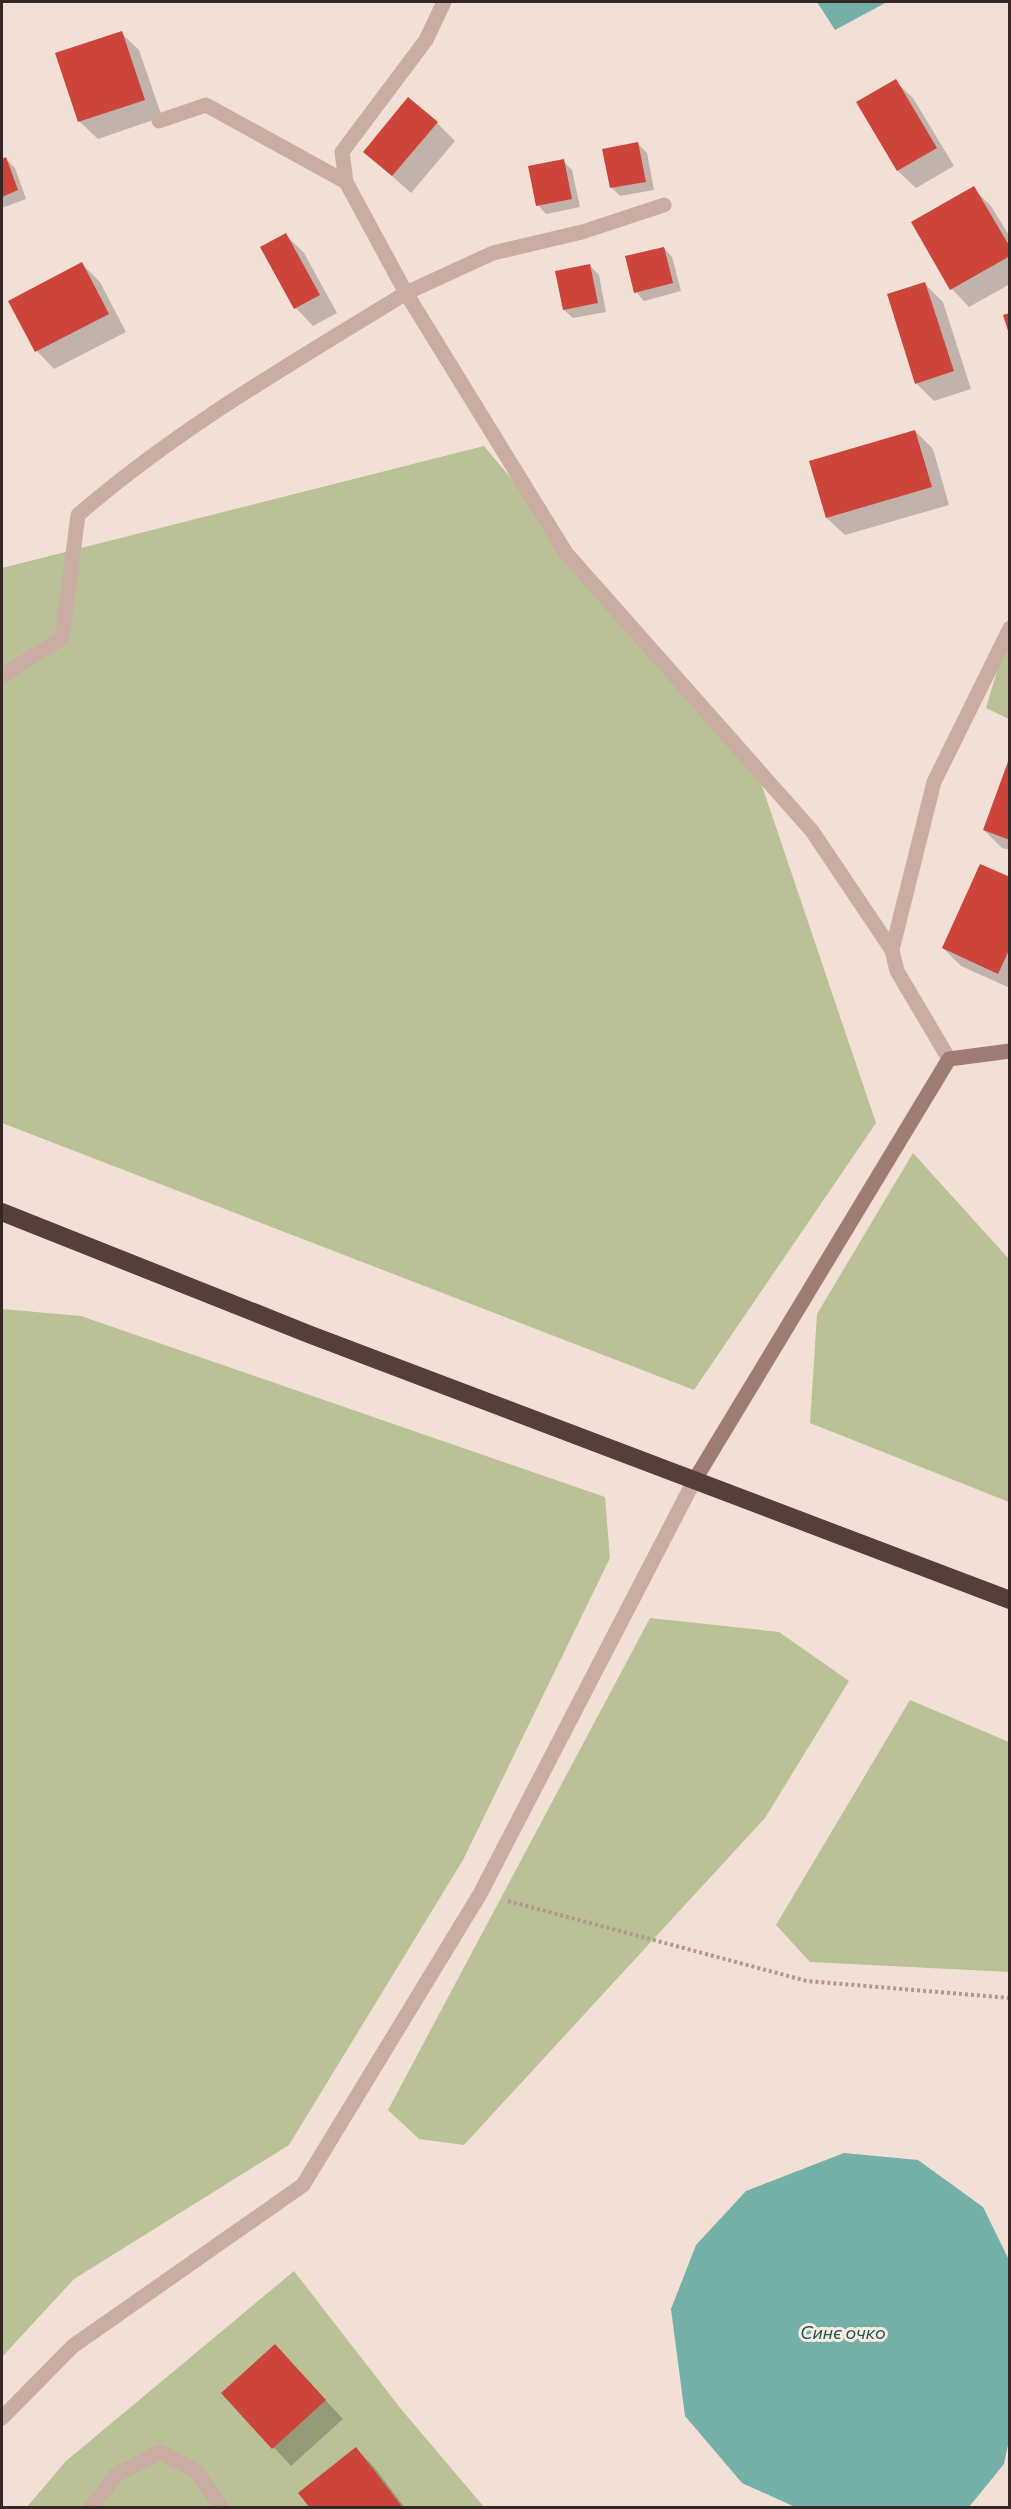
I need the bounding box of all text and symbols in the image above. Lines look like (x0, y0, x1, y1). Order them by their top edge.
water label: Синє очко (800, 2321, 886, 2343)

